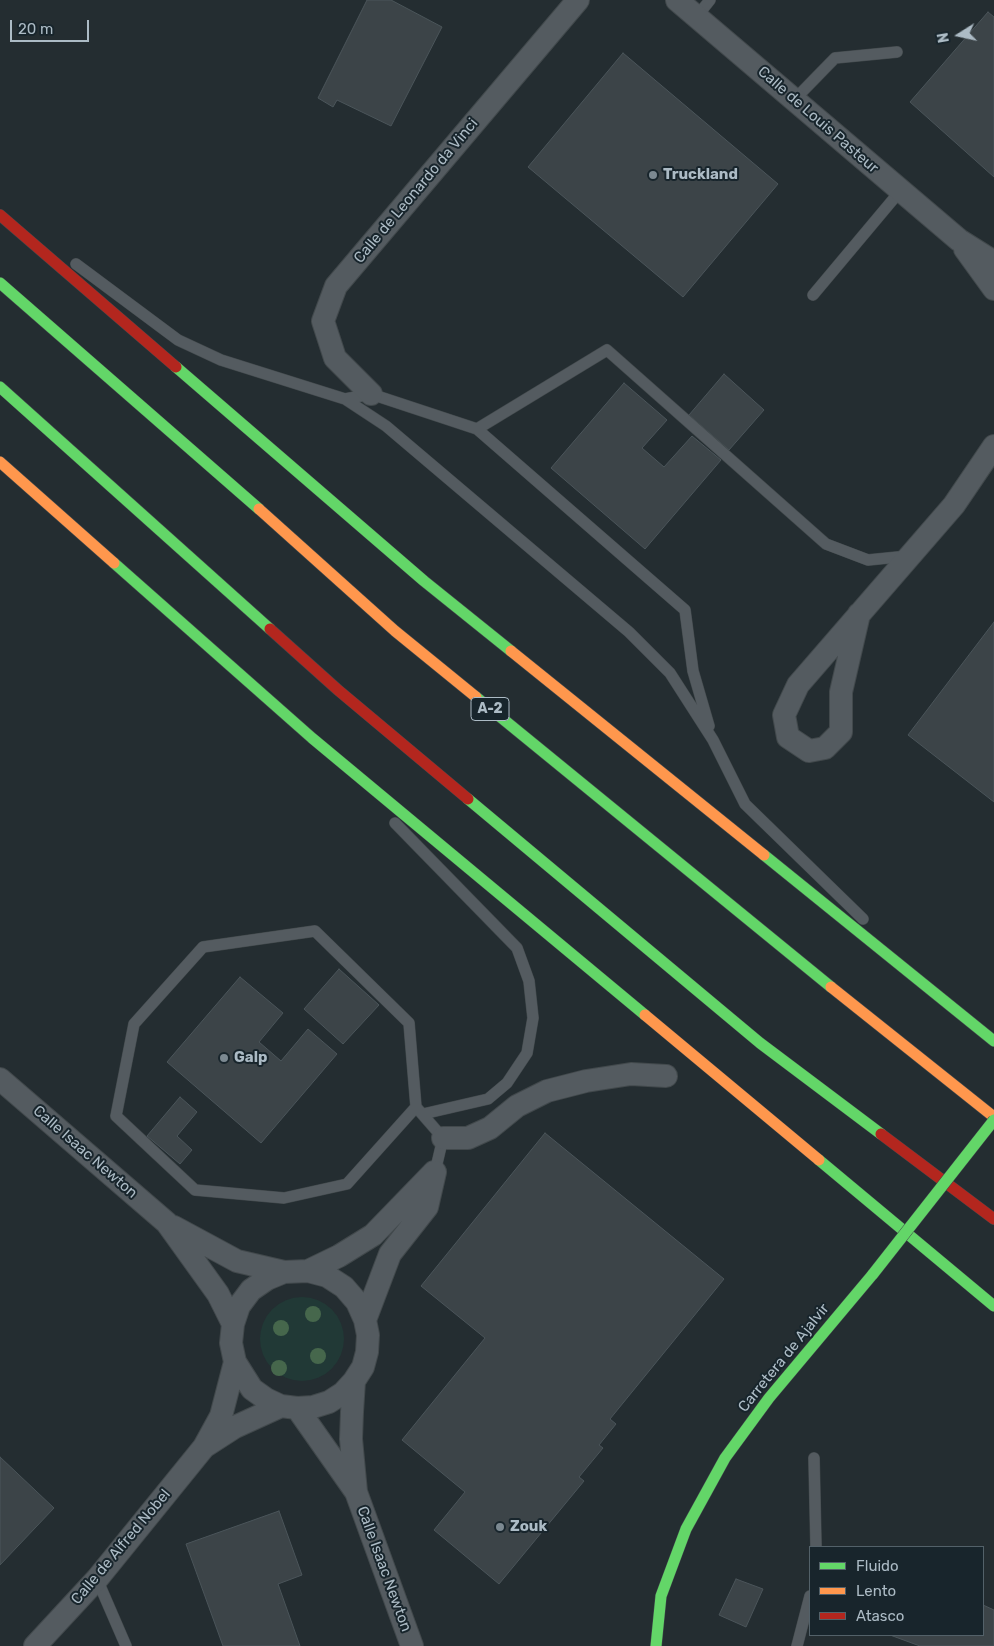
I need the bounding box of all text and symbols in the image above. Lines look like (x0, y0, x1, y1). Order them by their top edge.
scale bar (12, 10, 91, 42)
north arrow (934, 10, 984, 60)
text: 20 m (18, 20, 53, 38)
text: N (934, 31, 953, 44)
street label: Calle de Louis Pasteur (754, 63, 882, 177)
street label: Calle de Leonardo da Vinci (350, 115, 482, 267)
place label: Truckland (663, 166, 738, 184)
marker: Truckland (647, 169, 659, 181)
road number: A-2 (471, 698, 509, 721)
place label: Galp (234, 1049, 267, 1067)
marker: Galp (218, 1052, 230, 1064)
street label: Calle Isaac Newton (29, 1102, 141, 1202)
street label: Carretera de Ajalvir (735, 1300, 833, 1416)
street label: Calle de Alfred Nobel (68, 1486, 174, 1608)
street label: Calle Isaac Newton (353, 1504, 415, 1634)
place label: Zouk (510, 1518, 547, 1536)
marker: Zouk (494, 1521, 506, 1533)
legend (809, 1546, 984, 1636)
text: Fluido (856, 1557, 899, 1575)
text: Lento (856, 1582, 896, 1600)
text: Atasco (856, 1607, 904, 1625)

